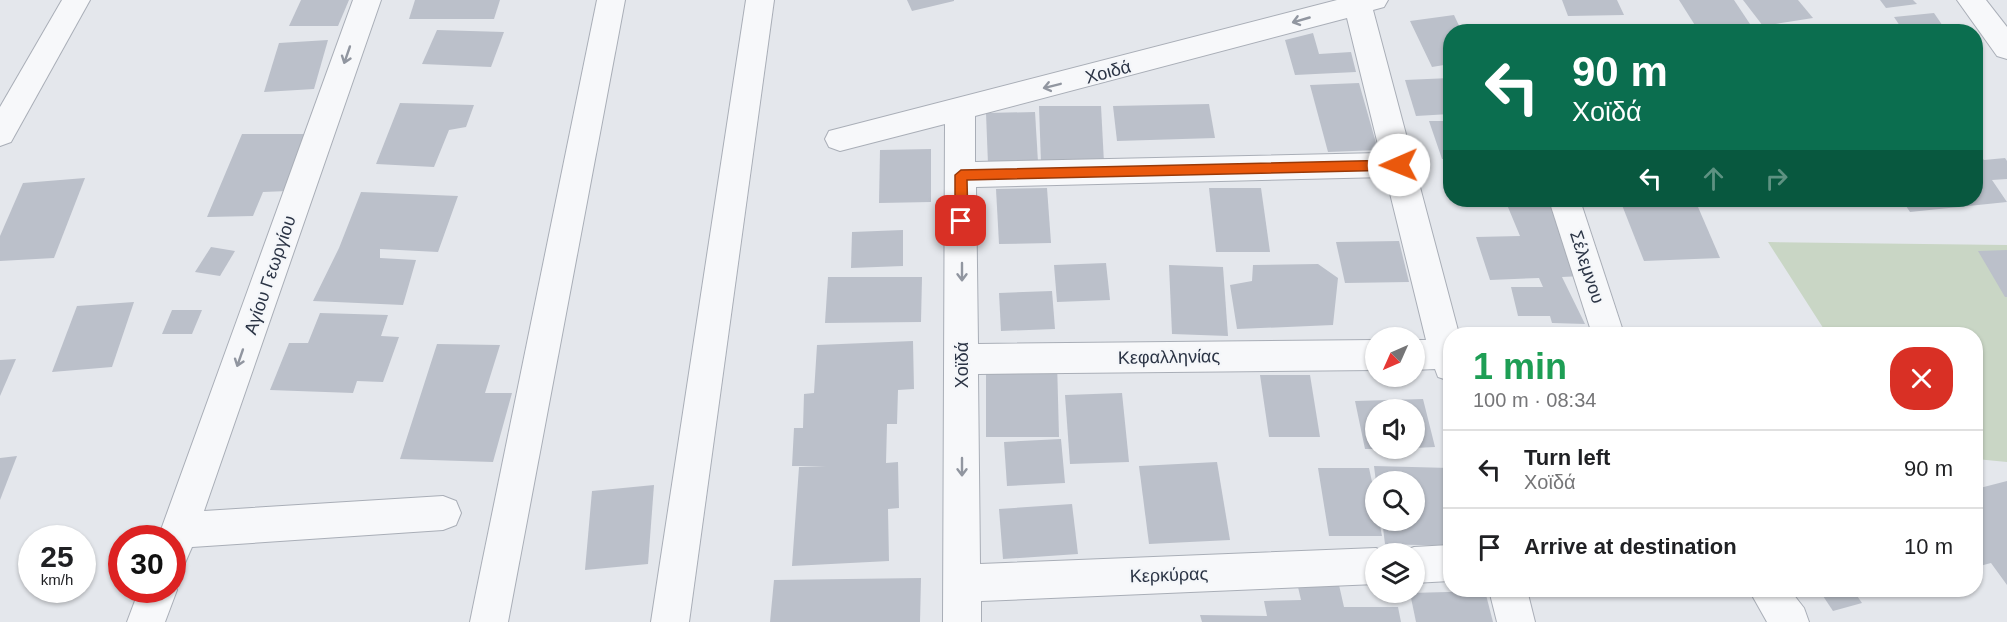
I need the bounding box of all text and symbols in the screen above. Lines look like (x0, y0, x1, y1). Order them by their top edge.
one-way arrow (1292, 15, 1311, 26)
one-way arrow (341, 45, 352, 64)
icon: left (1473, 48, 1551, 126)
text: 90 m (1572, 48, 1668, 95)
street label: Χοιδά (1083, 56, 1133, 88)
one-way arrow (1042, 81, 1061, 93)
text: Χοϊδά (1572, 97, 1642, 127)
position arrow (1367, 133, 1431, 197)
icon: left (1634, 162, 1667, 195)
icon: ahead (1697, 162, 1730, 195)
icon: right (1760, 162, 1793, 195)
pin (935, 195, 986, 246)
icon: arrive (944, 204, 977, 237)
street label: Αγίου Γεωργίου (240, 213, 300, 337)
street label: Σέλεμνου (1566, 228, 1608, 306)
one-way arrow (956, 262, 968, 282)
north arrow (1365, 327, 1425, 387)
map controls (1365, 327, 1425, 603)
street label: Χοϊδά (952, 342, 972, 388)
street label: Κεφαλληνίας (1118, 346, 1221, 368)
text: 1 min (1473, 346, 1567, 387)
button: close (1890, 347, 1953, 410)
one-way arrow (234, 348, 245, 367)
text: 100 m · 08:34 (1473, 389, 1596, 411)
button: sound (1365, 399, 1425, 459)
text: Turn left (1524, 445, 1610, 470)
icon: left (1473, 453, 1506, 486)
text: 90 m (1904, 456, 1953, 481)
one-way arrow (956, 457, 968, 477)
button: search (1365, 471, 1425, 531)
text: Χοϊδά (1524, 471, 1576, 493)
speed limit sign: 30 (108, 525, 186, 603)
icon: arrive (1473, 531, 1506, 564)
text: Arrive at destination (1524, 534, 1737, 559)
text: 10 m (1904, 534, 1953, 559)
text: 25 (40, 540, 74, 573)
button: layers (1365, 543, 1425, 603)
street label: Κερκύρας (1129, 564, 1209, 586)
text: km/h (41, 571, 73, 588)

